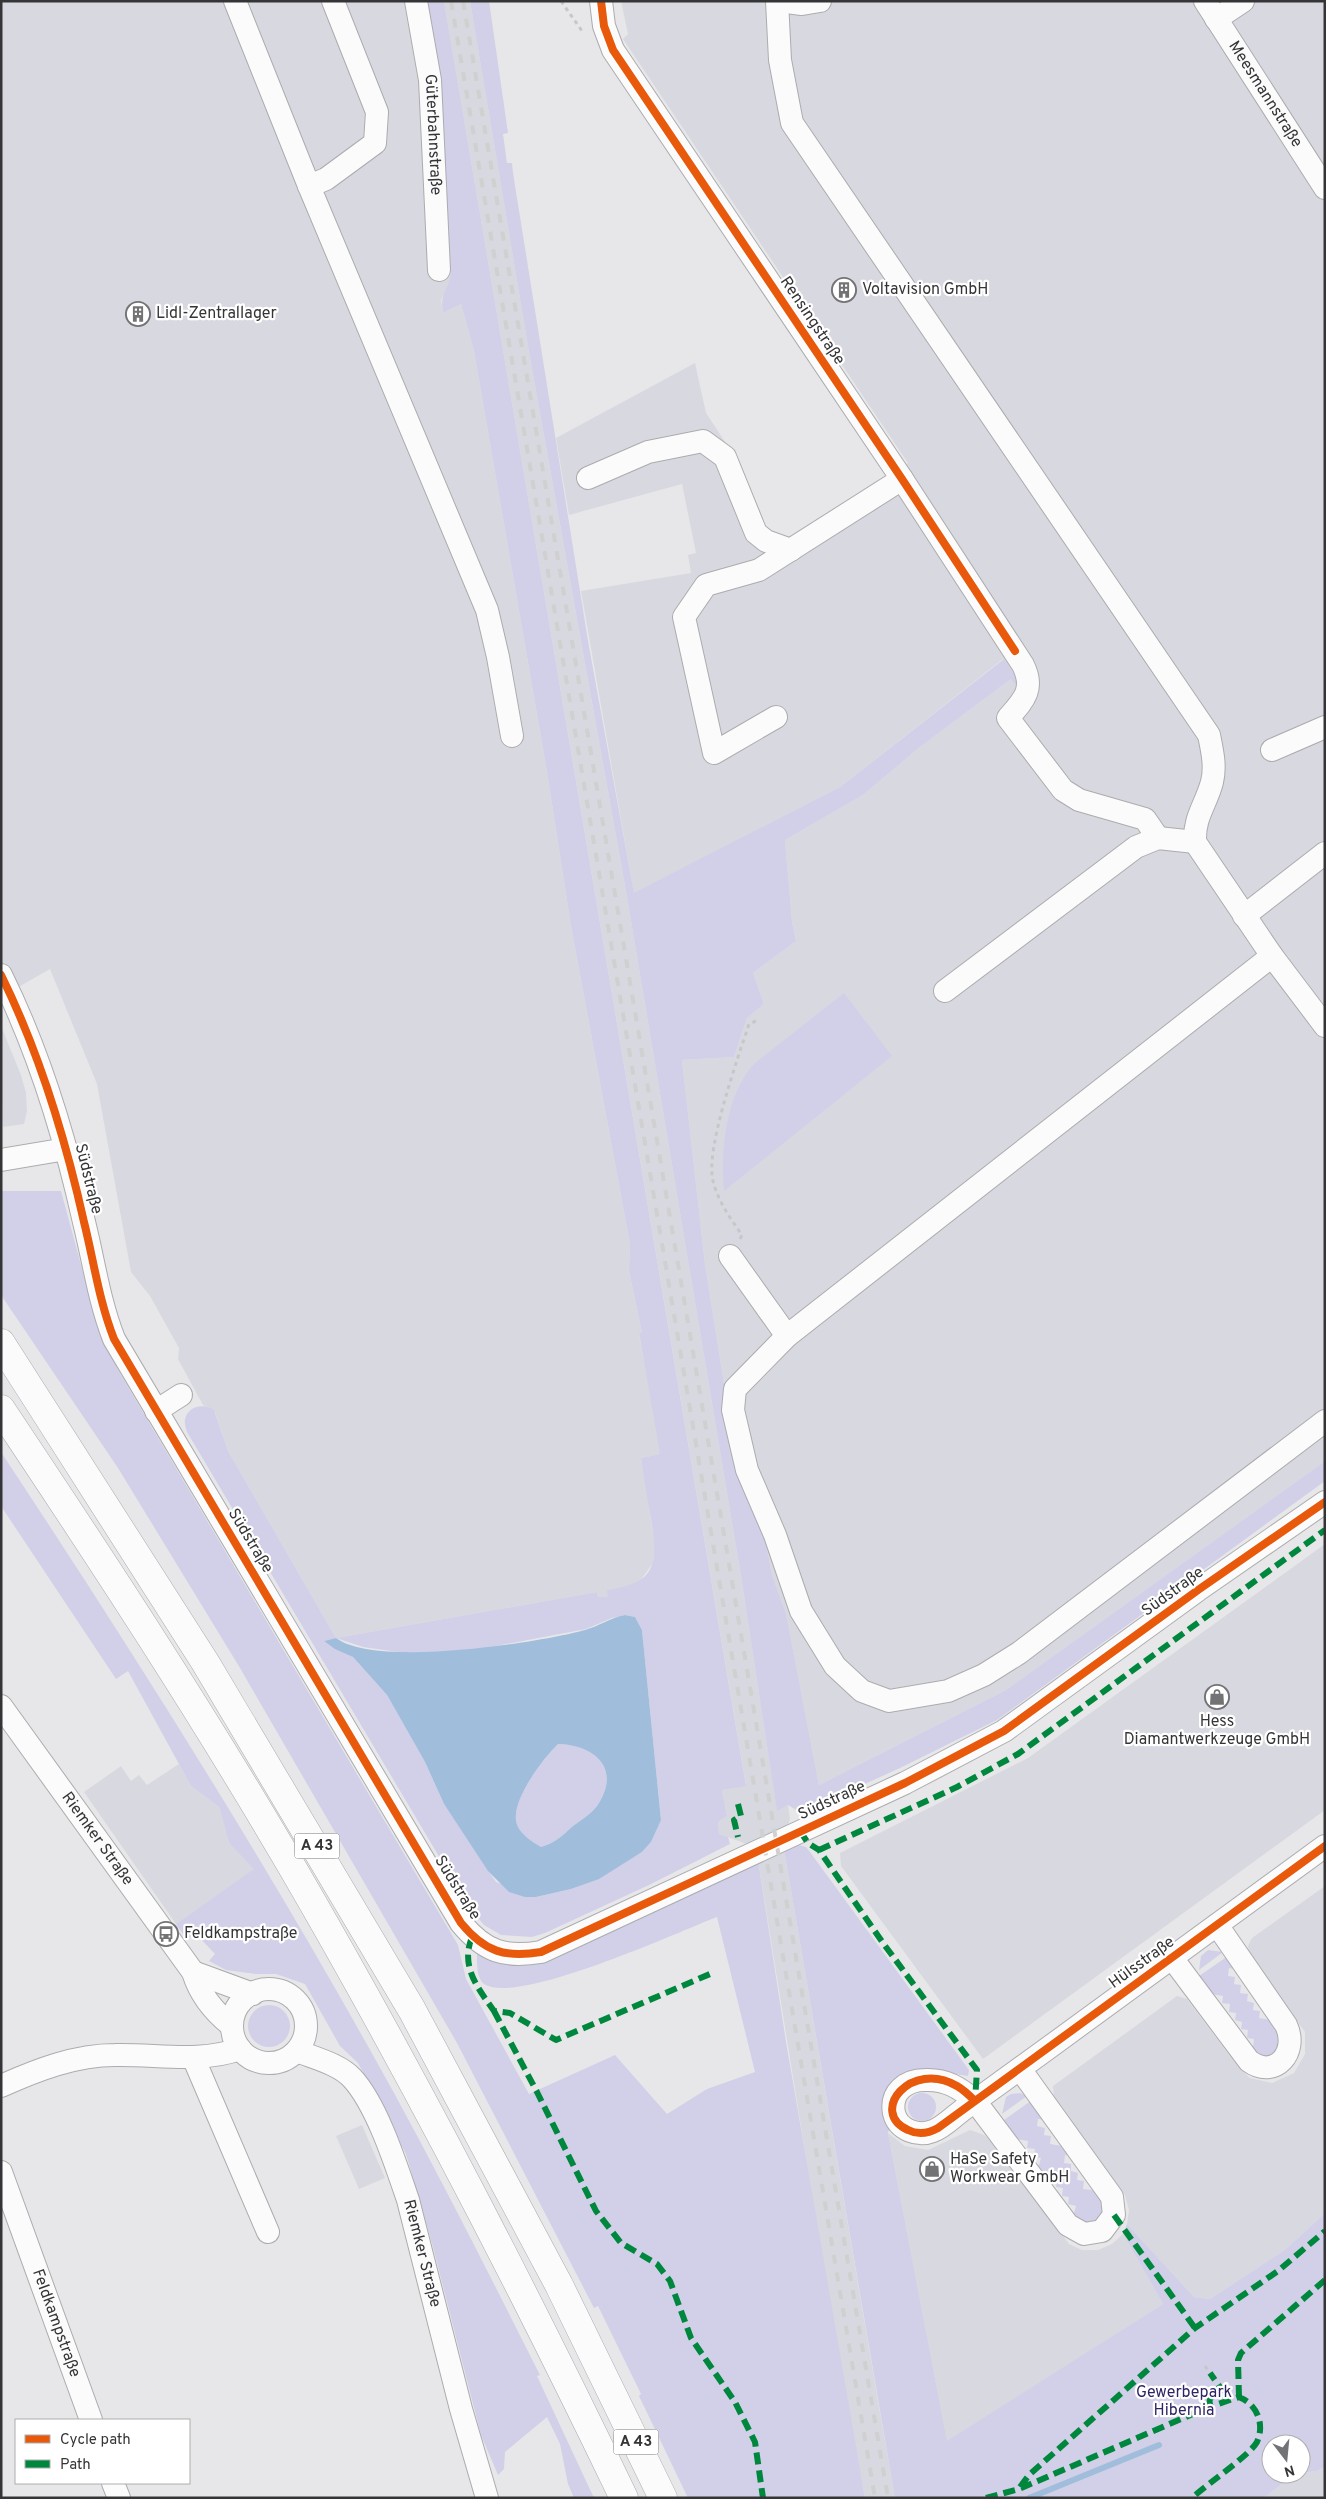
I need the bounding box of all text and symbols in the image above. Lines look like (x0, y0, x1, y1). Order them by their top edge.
street label: Meesmannstraße (1223, 37, 1307, 152)
street label: Güterbahnstraße (419, 72, 445, 196)
street label: Rensingstraße (775, 273, 849, 369)
building icon: Voltavision GmbH (831, 277, 857, 303)
place label: Voltavision GmbH (862, 280, 989, 300)
building icon: Lidl-Zentrallager (125, 301, 151, 327)
place label: Lidl-Zentrallager (156, 304, 277, 324)
street label: Südstraße (70, 1142, 106, 1216)
street label: Südstraße (223, 1505, 277, 1577)
street label: Südstraße (1138, 1563, 1208, 1621)
shop icon: Hess Diamantwerkzeuge GmbH (1204, 1684, 1230, 1710)
place label: Hess Diamantwerkzeuge GmbH (1124, 1712, 1310, 1750)
street label: Südstraße (795, 1777, 869, 1825)
street label: Riemker Straße (57, 1788, 137, 1890)
road number: A 43 (294, 1834, 340, 1858)
street label: Südstraße (429, 1852, 485, 1924)
bus stop icon: Feldkampstraße (153, 1921, 179, 1947)
place label: Feldkampstraße (184, 1924, 297, 1944)
street label: Hülsstraße (1105, 1932, 1179, 1994)
place label: HaSe Safety Workwear GmbH (950, 2150, 1070, 2188)
shop icon: HaSe Safety Workwear GmbH (919, 2156, 945, 2182)
street label: Riemker Straße (398, 2197, 445, 2310)
street label: Feldkampstraße (27, 2267, 85, 2380)
park label: Gewerbepark Hibernia (1136, 2383, 1232, 2421)
legend (15, 2419, 190, 2484)
road number: A 43 (614, 2430, 658, 2454)
text: Cycle path (60, 2431, 131, 2450)
north arrow (1261, 2434, 1311, 2484)
text: Path (60, 2456, 91, 2475)
text: N (1282, 2460, 1296, 2480)

